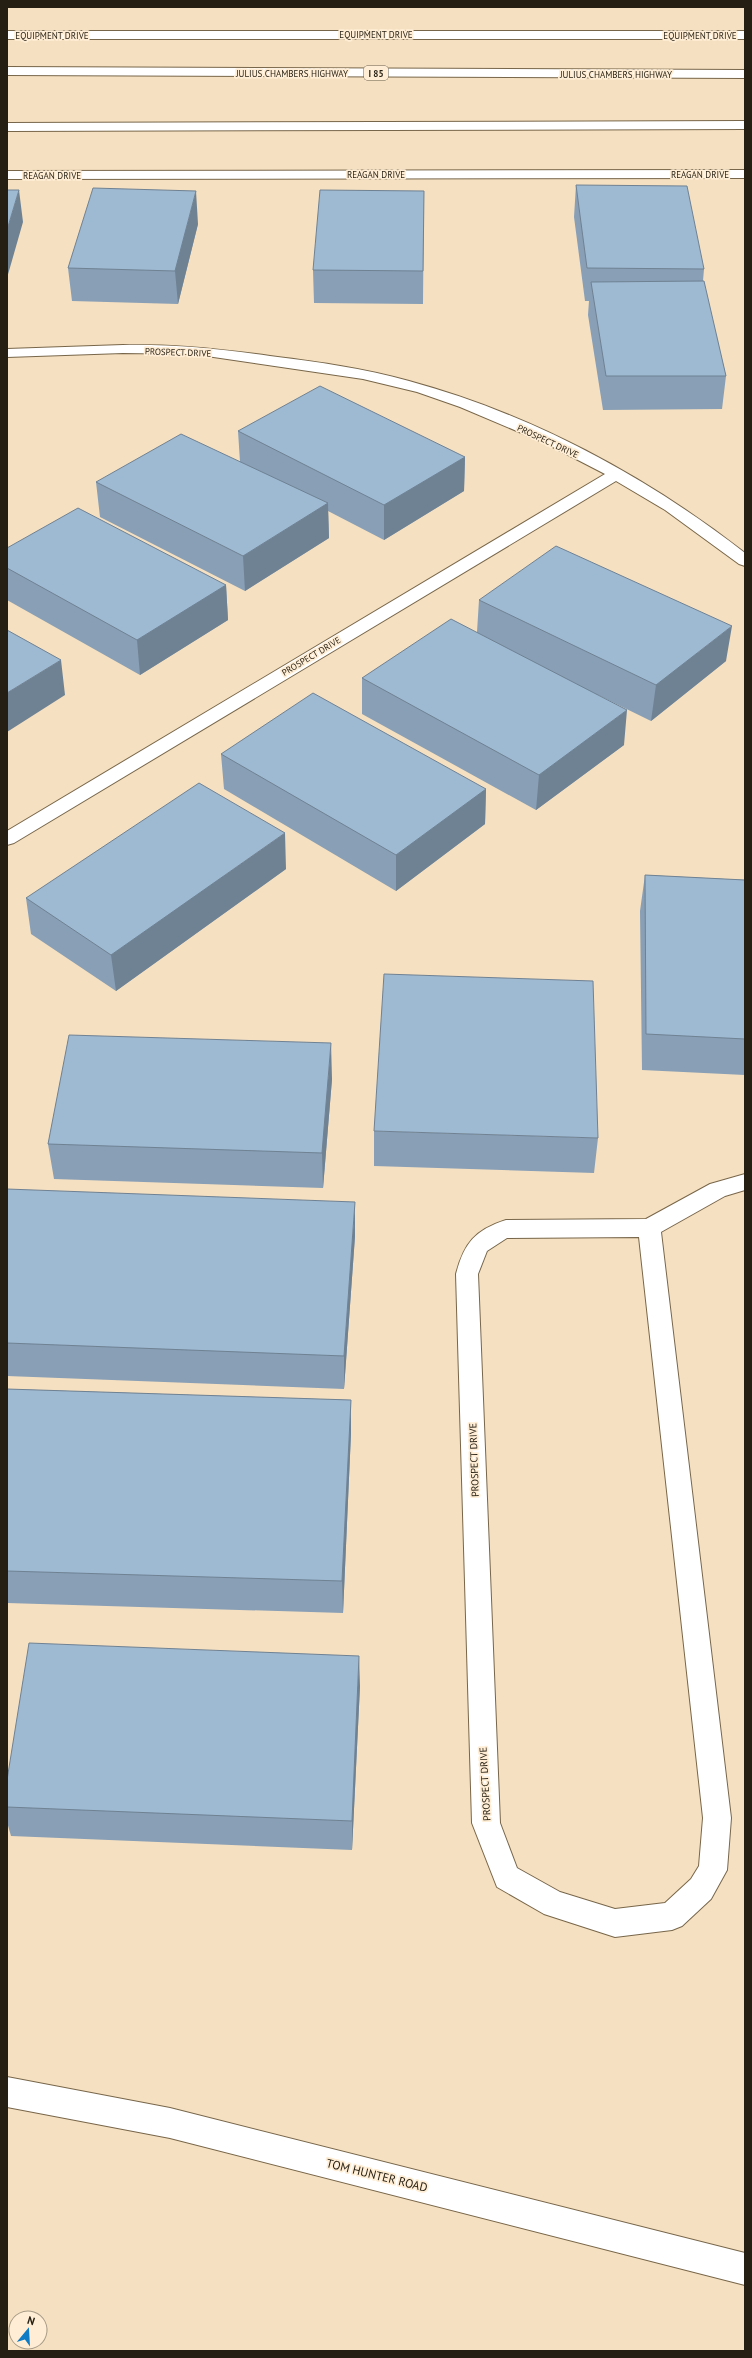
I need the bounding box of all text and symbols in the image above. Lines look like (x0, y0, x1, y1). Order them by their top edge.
street label: EQUIPMENT DRIVE (339, 29, 413, 40)
street label: EQUIPMENT DRIVE (15, 30, 89, 41)
street label: EQUIPMENT DRIVE (663, 30, 737, 41)
road number: I 85 (364, 66, 388, 80)
street label: JULIUS CHAMBERS HIGHWAY (235, 68, 348, 79)
street label: JULIUS CHAMBERS HIGHWAY (559, 69, 672, 80)
street label: REAGAN DRIVE (347, 169, 405, 180)
street label: REAGAN DRIVE (671, 169, 729, 180)
street label: REAGAN DRIVE (23, 170, 81, 181)
street label: PROSPECT DRIVE (145, 345, 212, 359)
street label: PROSPECT DRIVE (516, 422, 581, 460)
street label: PROSPECT DRIVE (280, 634, 342, 678)
street label: PROSPECT DRIVE (466, 1423, 482, 1497)
street label: PROSPECT DRIVE (477, 1747, 493, 1821)
street label: TOM HUNTER ROAD (325, 2155, 429, 2195)
north arrow (8, 2310, 48, 2350)
text: N (25, 2313, 37, 2328)

